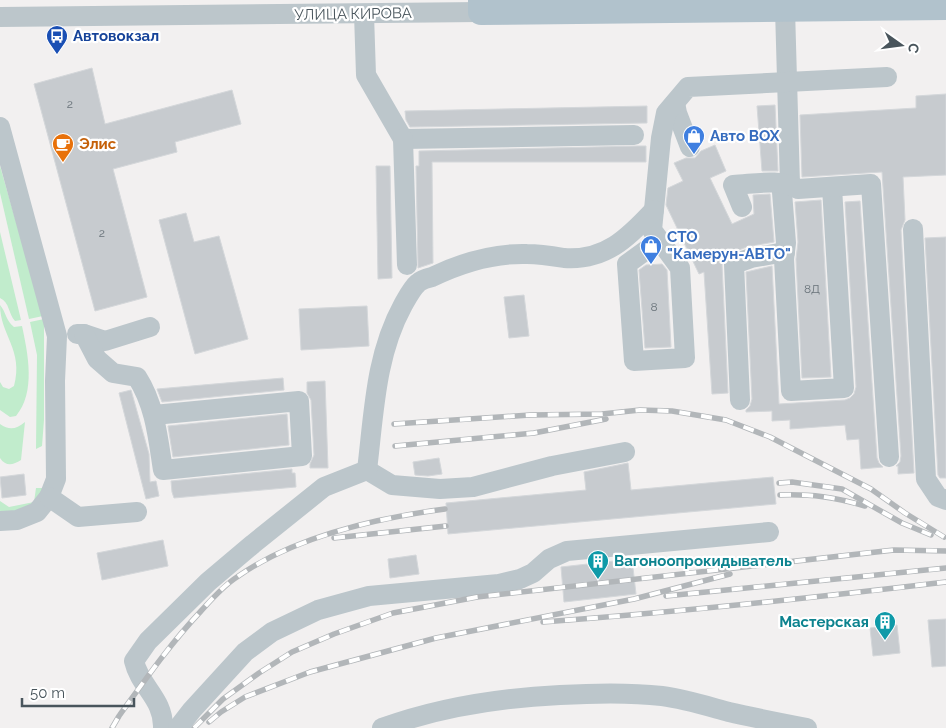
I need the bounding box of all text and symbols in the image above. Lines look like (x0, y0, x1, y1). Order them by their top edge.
street label: УЛИЦА КИРОВА (294, 4, 412, 24)
north arrow (876, 20, 926, 70)
bus stop icon: Автовокзал (45, 24, 69, 55)
place label: Автовокзал (73, 27, 159, 45)
text: С (905, 42, 923, 55)
house number: 2 (67, 97, 73, 111)
shop icon: Авто BOX (682, 124, 706, 155)
place label: Авто BOX (710, 127, 780, 145)
cafe icon: Элис (51, 132, 75, 163)
place label: Элис (79, 135, 117, 153)
house number: 2 (99, 226, 105, 240)
place label: СТО "Камерун-АВТО" (667, 228, 791, 263)
shop icon: СТО "Камерун-АВТО" (639, 234, 663, 265)
house number: 8Д (804, 282, 820, 296)
house number: 8 (650, 300, 658, 314)
building icon: Вагоноопрокидыватель (586, 549, 610, 580)
place label: Вагоноопрокидыватель (614, 552, 792, 570)
building icon: Мастерская (873, 610, 897, 641)
place label: Мастерская (779, 613, 869, 631)
scale bar (22, 676, 135, 708)
text: 50 m (30, 684, 65, 702)

